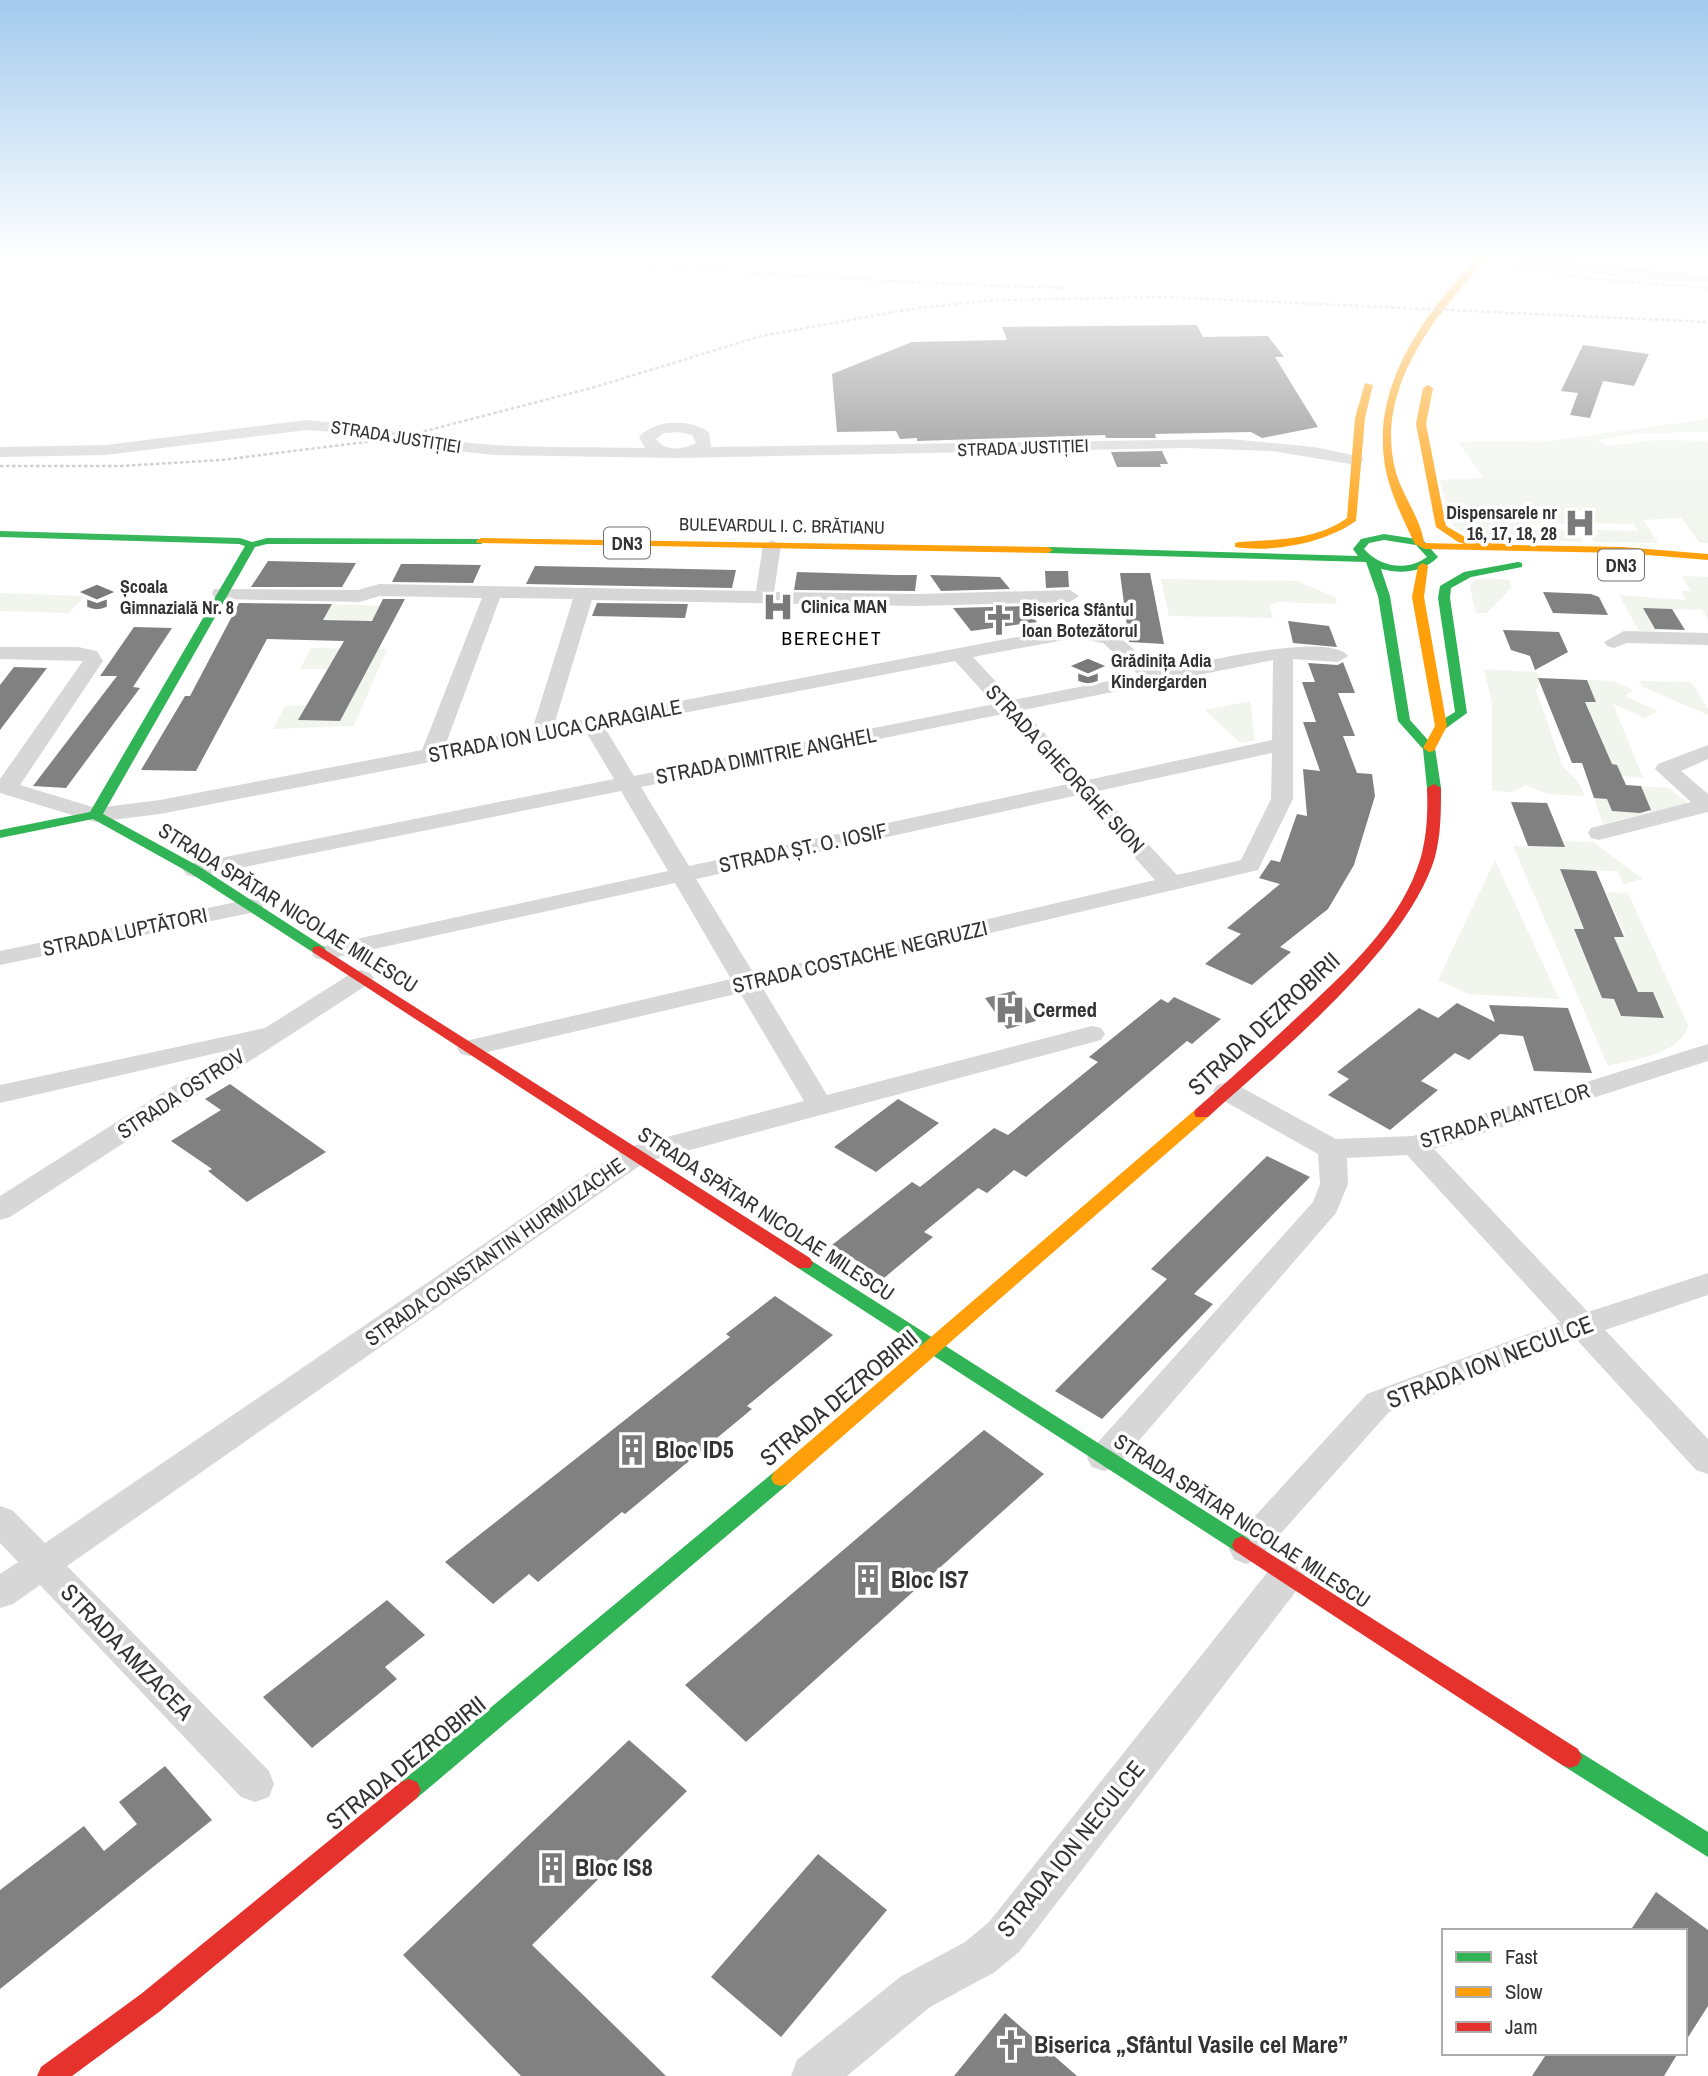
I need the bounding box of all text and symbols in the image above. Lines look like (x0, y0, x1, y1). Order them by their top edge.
street label: STRADA JUSTIȚIEI (329, 414, 463, 459)
street label: STRADA JUSTIȚIEI (957, 433, 1089, 462)
place label: Dispensarele nr 16, 17, 18, 28 (1446, 500, 1557, 546)
hospital icon: Dispensarele nr 16, 17, 18, 28 (1563, 506, 1597, 540)
street label: BULEVARDUL I. C. BRĂTIANU (679, 511, 885, 540)
road number: DN3 (604, 528, 650, 558)
road number: DN3 (1598, 550, 1644, 580)
place label: Școala Gimnazială Nr. 8 (120, 574, 234, 620)
school or university icon: Școala Gimnazială Nr. 8 (80, 580, 114, 614)
hospital icon: Clinica MAN (761, 590, 795, 624)
place label: Clinica MAN (801, 594, 887, 619)
place label: Biserica Sfântul Ioan Botezătorul (1022, 597, 1138, 643)
church icon: Biserica Sfântul Ioan Botezătorul (982, 603, 1016, 637)
district label: BERECHET (782, 625, 882, 651)
place label: Grădinița Adia Kindergarden (1111, 648, 1212, 694)
school or university icon: Grădinița Adia Kindergarden (1071, 654, 1105, 688)
street label: STRADA GHEORGHE SION (979, 678, 1151, 859)
street label: STRADA ION LUCA CARAGIALE (426, 692, 684, 769)
street label: STRADA DIMITRIE ANGHEL (653, 720, 879, 791)
street label: STRADA SPĂTAR NICOLAE MILESCU (153, 816, 423, 1000)
street label: STRADA ȘT. O. IOSIF (716, 816, 890, 880)
street label: STRADA LUPTĂTORI (40, 900, 210, 963)
street label: STRADA COSTACHE NEGRUZZI (730, 913, 990, 1000)
street label: STRADA DEZROBIRII (1180, 944, 1346, 1102)
hospital icon: Cermed (993, 993, 1027, 1027)
place label: Cermed (1033, 995, 1097, 1024)
street label: STRADA OSTROV (111, 1041, 250, 1146)
street label: STRADA PLANTELOR (1416, 1076, 1593, 1155)
street label: STRADA SPĂTAR NICOLAE MILESCU (632, 1120, 900, 1308)
street label: STRADA CONSTANTIN HURMUZACHE (359, 1150, 631, 1353)
street label: STRADA ION NECULCE (1382, 1307, 1597, 1415)
street label: STRADA DEZROBIRII (753, 1322, 924, 1473)
street label: STRADA SPĂTAR NICOLAE MILESCU (1108, 1427, 1376, 1615)
building icon: Bloc ID5 (615, 1433, 649, 1467)
place label: Bloc ID5 (655, 1433, 734, 1465)
building icon: Bloc IS7 (851, 1563, 885, 1597)
place label: Bloc IS7 (891, 1563, 969, 1595)
street label: STRADA AMZACEA (54, 1576, 202, 1727)
street label: STRADA DEZROBIRII (319, 1688, 492, 1837)
street label: STRADA ION NECULCE (989, 1753, 1151, 1943)
building icon: Bloc IS8 (535, 1851, 569, 1885)
place label: Bloc IS8 (575, 1851, 653, 1883)
legend (1442, 1929, 1687, 2055)
text: Fast (1505, 1942, 1538, 1971)
text: Slow (1505, 1977, 1543, 2006)
text: Jam (1505, 2012, 1538, 2041)
church icon: Biserica „Sfântul Vasile cel Mare” (994, 2028, 1028, 2062)
place label: Biserica „Sfântul Vasile cel Mare” (1034, 2028, 1348, 2060)

